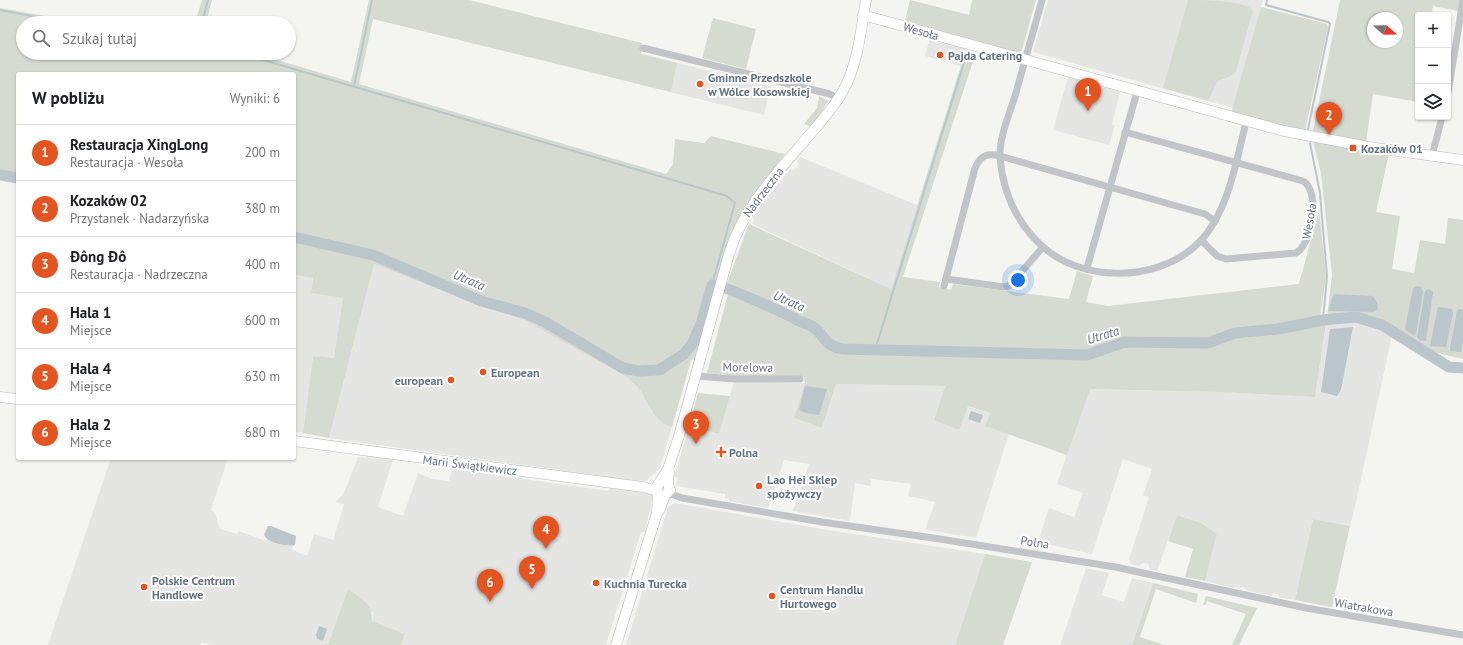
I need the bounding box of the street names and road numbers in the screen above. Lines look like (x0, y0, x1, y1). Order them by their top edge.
street label: Wesoła (901, 19, 941, 43)
street label: Nadrzeczna (739, 164, 787, 220)
street label: Wesoła (1298, 202, 1320, 240)
street label: Morelowa (723, 359, 774, 375)
street label: Marii Świątkiewicz (422, 452, 518, 478)
street label: Polna (1020, 532, 1050, 552)
street label: Wiatrakowa (1333, 594, 1395, 620)

